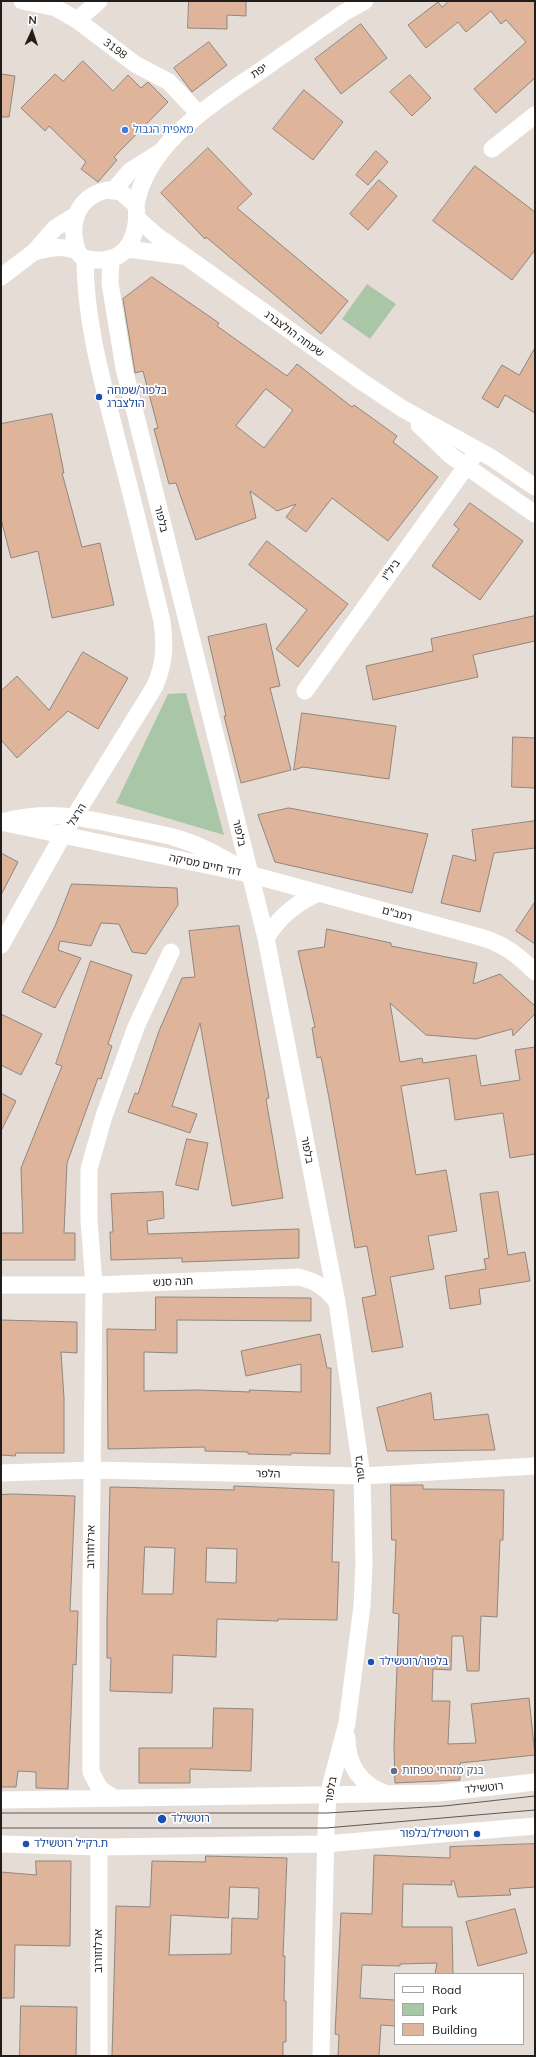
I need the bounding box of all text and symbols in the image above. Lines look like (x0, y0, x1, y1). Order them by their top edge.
north arrow (12, 12, 52, 52)
text: N (28, 13, 37, 27)
street label: 3198 (100, 36, 130, 62)
street label: יפת (248, 61, 270, 81)
place label: מאפית הגבול (133, 123, 193, 137)
marker: מאפית הגבול (120, 125, 130, 135)
street label: שמחה הולצברג (262, 308, 326, 360)
place label: בלפור/שמחה הולצברג (107, 384, 167, 410)
marker: בלפור/שמחה הולצברג (94, 392, 104, 402)
street label: בלפור (151, 504, 171, 534)
street label: ביל"ו (379, 557, 403, 583)
street label: הרצל (65, 801, 89, 829)
street label: בלפור (229, 818, 249, 848)
street label: דוד חיים מסיקה (168, 851, 242, 879)
street label: רמב"ם (380, 904, 414, 924)
street label: בלפור (298, 1135, 316, 1165)
street label: חנה סנש (153, 1275, 193, 1289)
street label: בלפור (352, 1455, 368, 1483)
street label: הלפר (255, 1467, 281, 1481)
street label: ארלוזורוב (84, 1525, 98, 1569)
place label: בלפור/רוטשילד (379, 1655, 448, 1669)
marker: בלפור/רוטשילד (366, 1657, 376, 1667)
place label: בנק מזרחי טפחות (402, 1764, 484, 1778)
marker: בנק מזרחי טפחות (389, 1766, 399, 1776)
street label: בלפור (322, 1775, 340, 1805)
street label: רוטשילד (464, 1779, 504, 1797)
place label: רוטשילד (171, 1812, 210, 1826)
marker: רוטשילד (156, 1813, 168, 1825)
place label: רוטשילד/בלפור (400, 1827, 469, 1841)
marker: רוטשילד/בלפור (472, 1829, 482, 1839)
place label: ת.רק״ל רוטשילד (34, 1837, 108, 1851)
marker: ת.רק״ל רוטשילד (21, 1839, 31, 1849)
street label: ארלוזורוב (92, 1929, 106, 1973)
legend (394, 1973, 524, 2045)
text: Road (432, 1982, 461, 1997)
text: Park (432, 2002, 457, 2017)
text: Building (432, 2022, 477, 2037)

